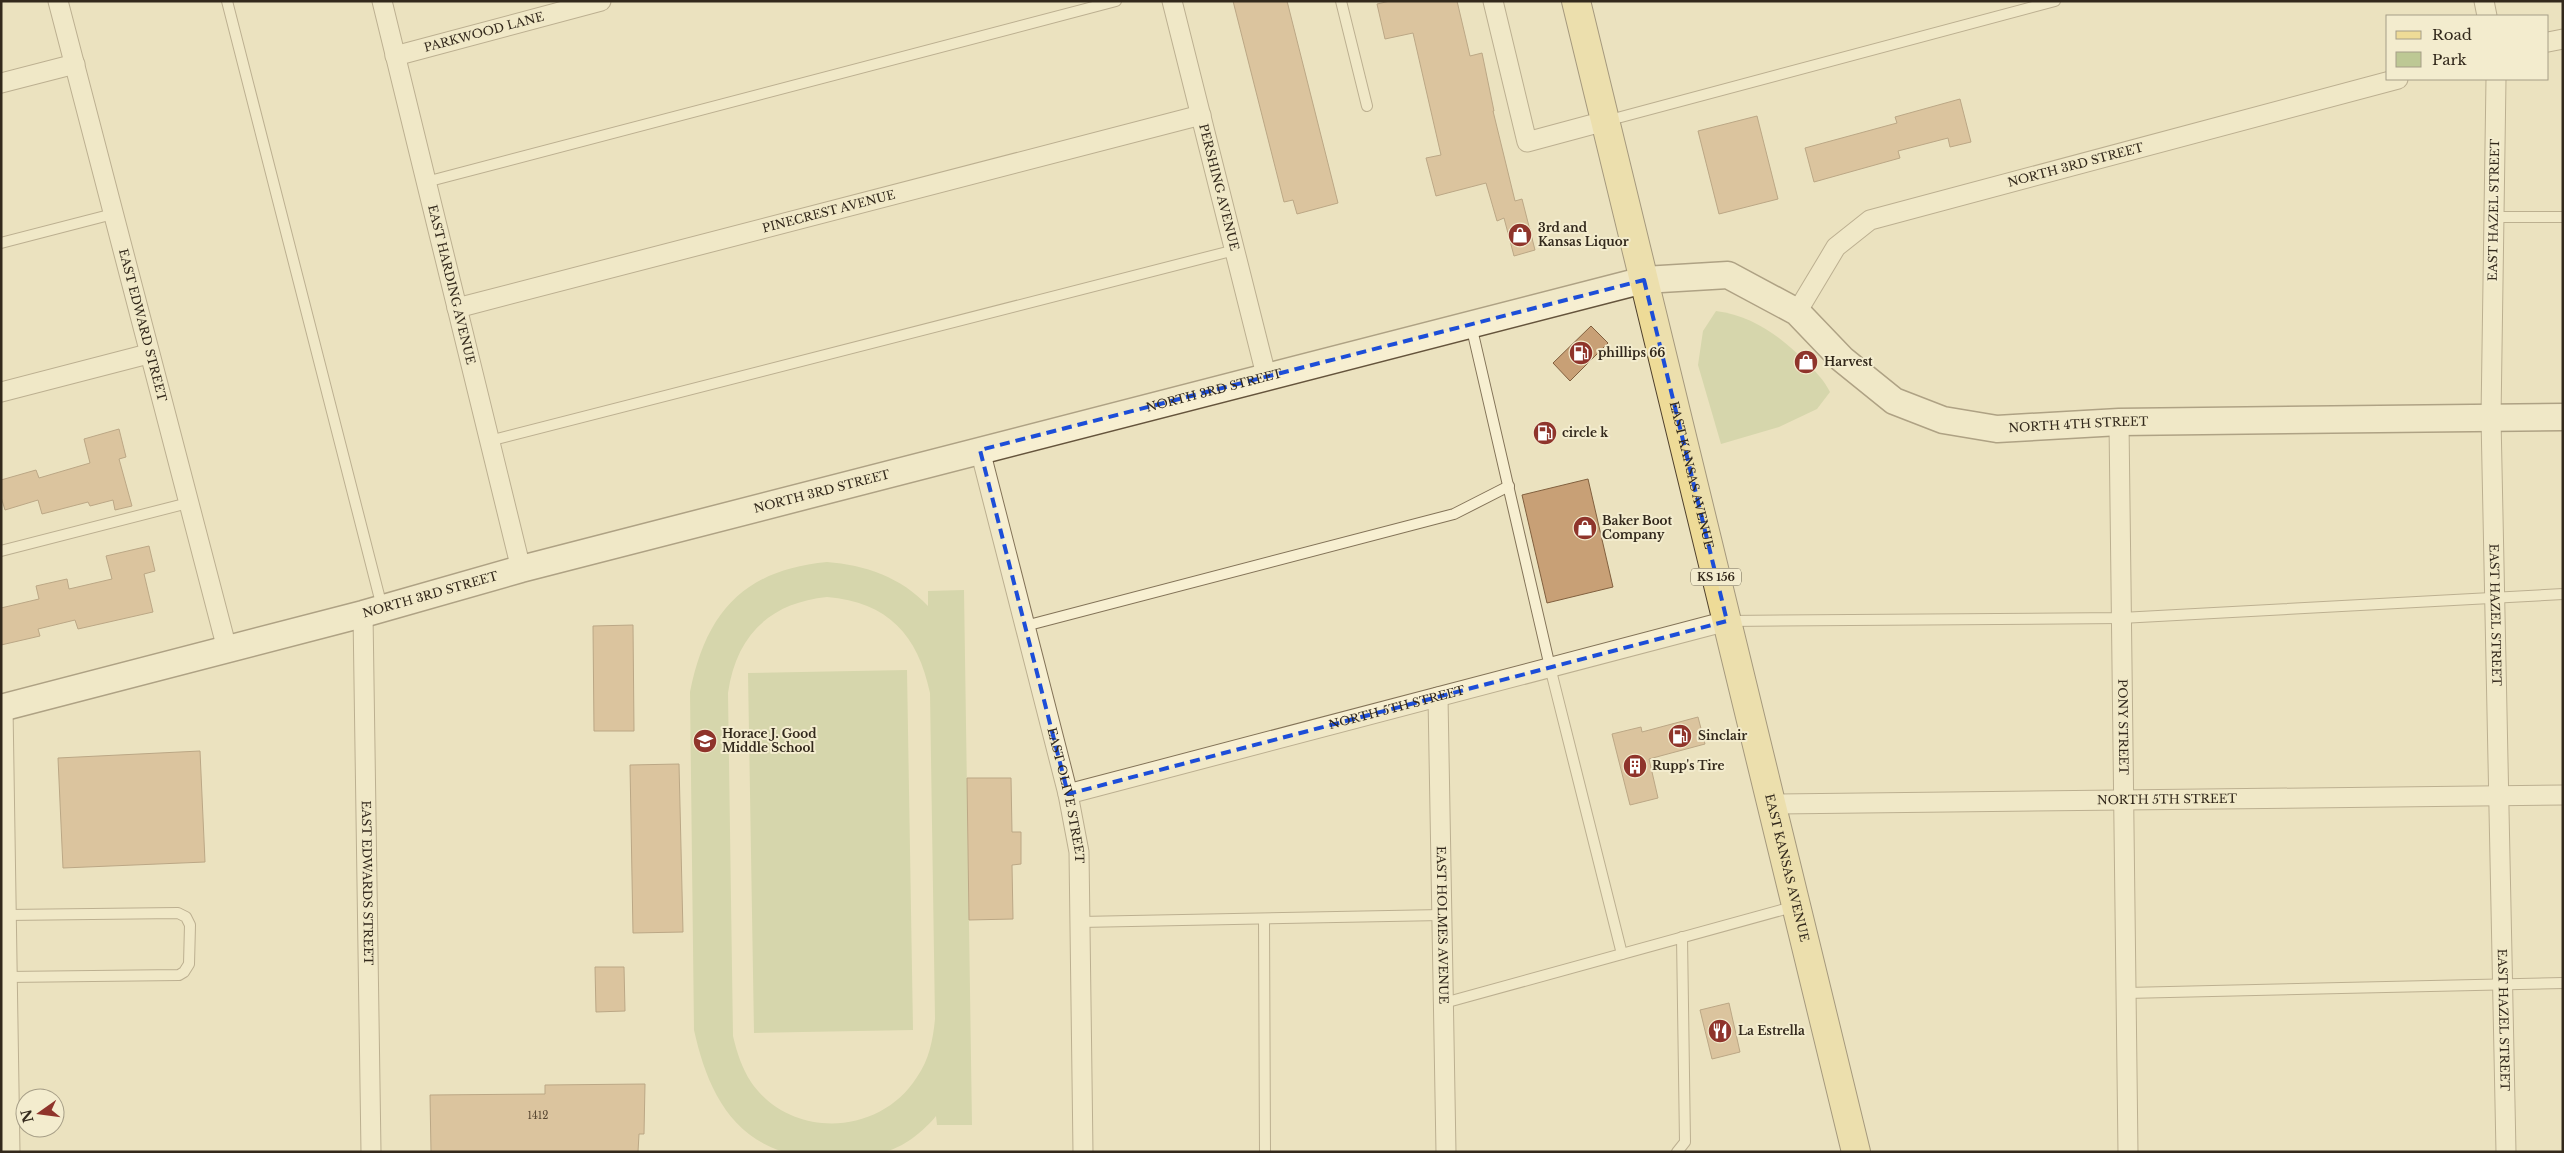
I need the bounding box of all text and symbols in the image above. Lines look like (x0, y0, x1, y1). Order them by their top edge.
street label: PARKWOOD LANE (422, 9, 546, 55)
legend (2386, 15, 2549, 80)
text: Road (2432, 25, 2472, 44)
text: Park (2432, 50, 2468, 69)
street label: PERSHING AVENUE (1196, 122, 1243, 252)
street label: EAST HAZEL STREET (2485, 138, 2502, 281)
street label: NORTH 3RD STREET (2006, 139, 2145, 190)
street label: PINECREST AVENUE (760, 187, 897, 236)
street label: EAST HARDING AVENUE (425, 203, 479, 366)
place label: 3rd and Kansas Liquor (1538, 220, 1629, 249)
shop icon: 3rd and Kansas Liquor (1507, 222, 1533, 248)
street label: EAST EDWARD STREET (116, 247, 170, 403)
fuel station icon: phillips 66 (1568, 340, 1594, 366)
place label: phillips 66 (1598, 345, 1665, 360)
shop icon: Harvest (1793, 349, 1819, 375)
place label: Harvest (1824, 354, 1873, 369)
street label: NORTH 3RD STREET (1144, 365, 1284, 415)
street label: EAST KANSAS AVENUE (1667, 400, 1717, 551)
street label: NORTH 4TH STREET (2008, 414, 2149, 435)
fuel station icon: circle k (1532, 420, 1558, 446)
place label: circle k (1562, 425, 1609, 440)
street label: NORTH 3RD STREET (752, 466, 892, 516)
place label: Baker Boot Company (1602, 513, 1672, 542)
shop icon: Baker Boot Company (1572, 515, 1598, 541)
street label: EAST HAZEL STREET (2487, 544, 2504, 687)
street label: NORTH 3RD STREET (361, 568, 500, 621)
road number: KS 156 (1691, 568, 1741, 586)
street label: PONY STREET (2115, 679, 2131, 775)
street label: NORTH 5TH STREET (1327, 682, 1467, 732)
fuel station icon: Sinclair (1667, 723, 1693, 749)
place label: Horace J. Good Middle School (722, 726, 817, 755)
street label: EAST OLIVE STREET (1044, 726, 1087, 864)
school or university icon: Horace J. Good Middle School (692, 728, 718, 754)
place label: Sinclair (1698, 728, 1747, 743)
building icon: Rupp's Tire (1622, 753, 1648, 779)
place label: Rupp's Tire (1652, 758, 1724, 773)
street label: NORTH 5TH STREET (2097, 791, 2237, 807)
street label: EAST KANSAS AVENUE (1762, 792, 1813, 943)
street label: EAST EDWARDS STREET (359, 800, 376, 966)
street label: EAST HOLMES AVENUE (1434, 846, 1451, 1004)
street label: EAST HAZEL STREET (2495, 948, 2513, 1092)
restaurant icon: La Estrella (1707, 1018, 1733, 1044)
place label: La Estrella (1738, 1023, 1805, 1038)
north arrow (15, 1088, 65, 1138)
text: N (17, 1108, 38, 1125)
house number: 1412 (528, 1109, 548, 1122)

